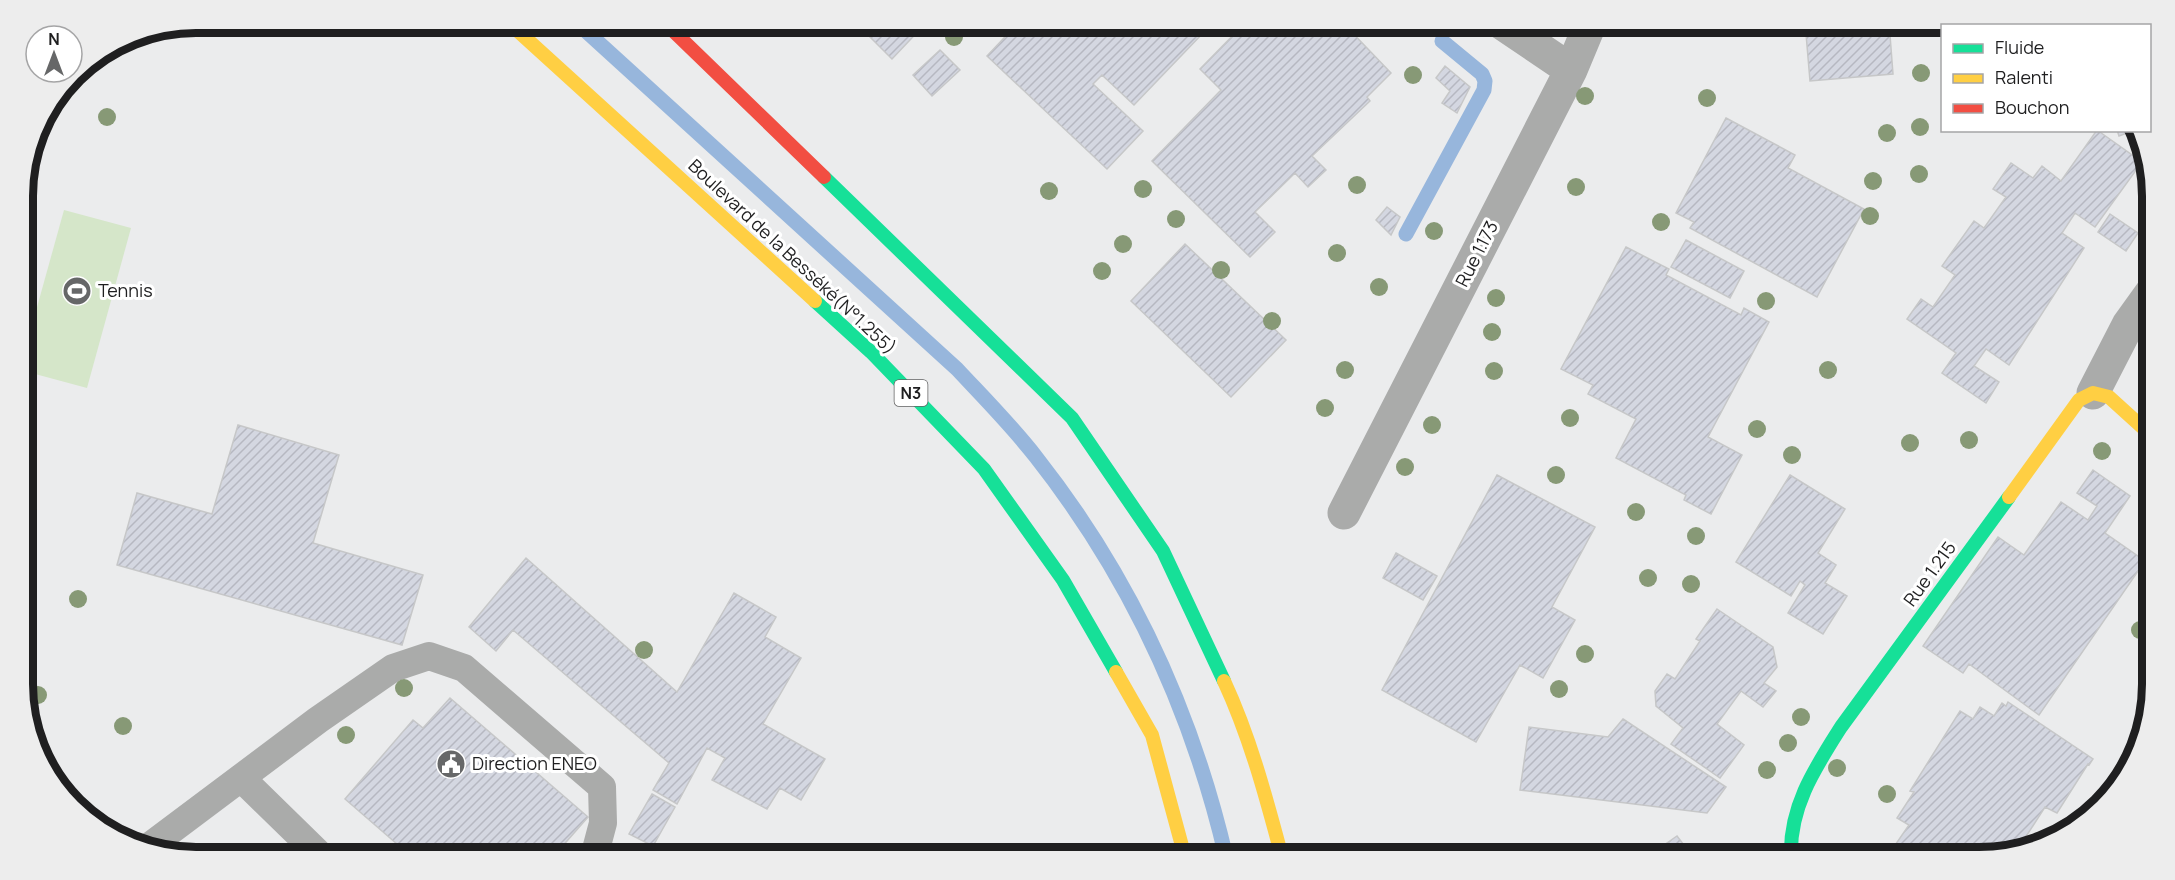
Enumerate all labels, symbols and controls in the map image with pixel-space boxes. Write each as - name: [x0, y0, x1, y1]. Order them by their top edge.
- north arrow: [24, 24, 84, 84]
- legend: [1941, 24, 2151, 132]
- text: N: [48, 28, 60, 50]
- text: Fluide: [1995, 35, 2044, 59]
- text: Ralenti: [1995, 65, 2053, 89]
- text: Bouchon: [1995, 95, 2069, 119]
- street label: Boulevard de la Besséké(N°1.255): [684, 153, 902, 359]
- street label: Rue 1.173: [1449, 217, 1503, 291]
- sports icon: Tennis: [61, 275, 93, 307]
- place label: Tennis: [98, 278, 153, 302]
- road number: N3: [894, 380, 928, 406]
- street label: Rue 1.215: [1898, 536, 1961, 611]
- public building icon: Direction ENEO: [435, 748, 467, 780]
- place label: Direction ENEO: [472, 751, 597, 775]

